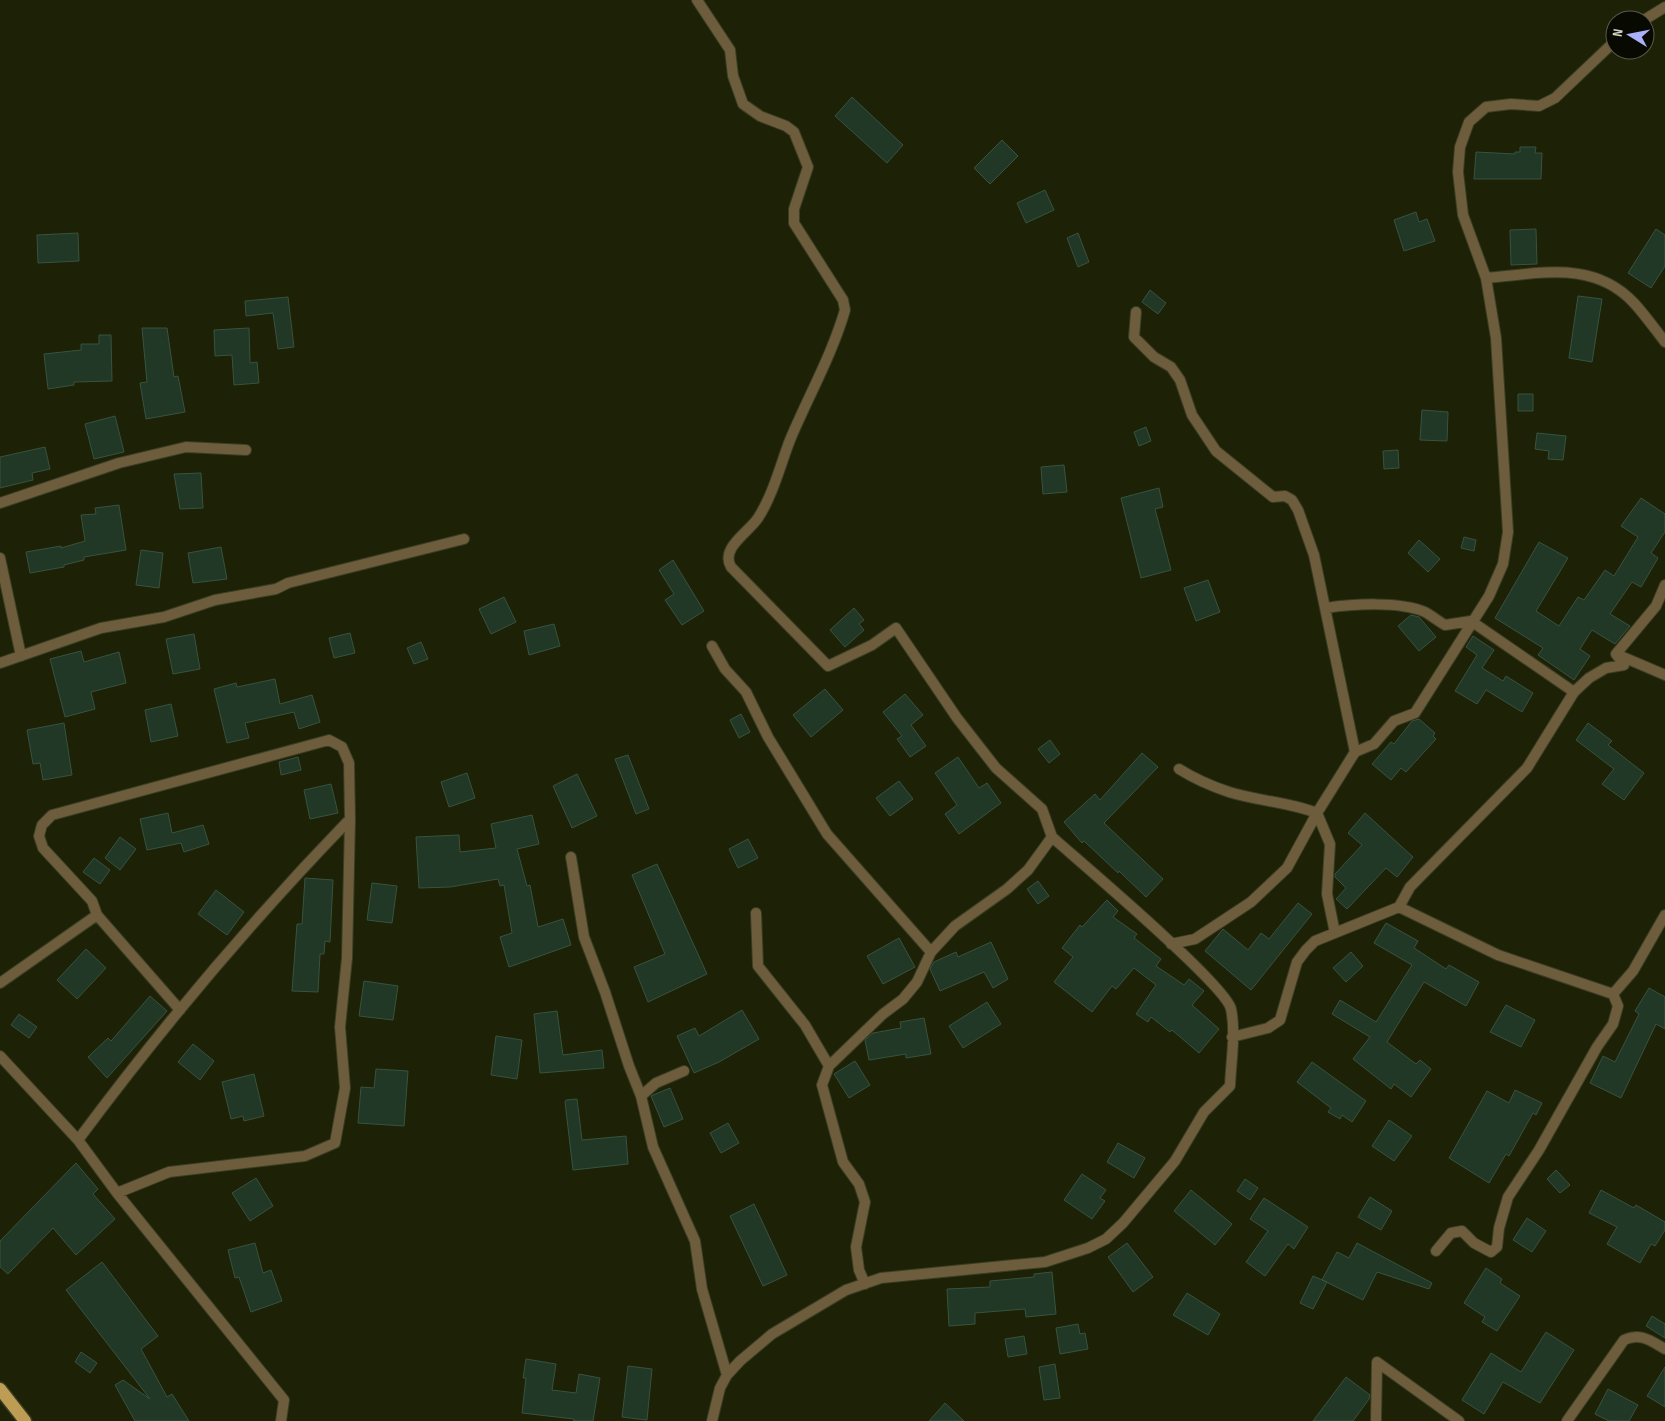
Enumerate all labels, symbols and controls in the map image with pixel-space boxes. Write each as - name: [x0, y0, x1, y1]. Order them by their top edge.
- north arrow: [1605, 10, 1655, 60]
- text: N: [1609, 28, 1627, 38]

